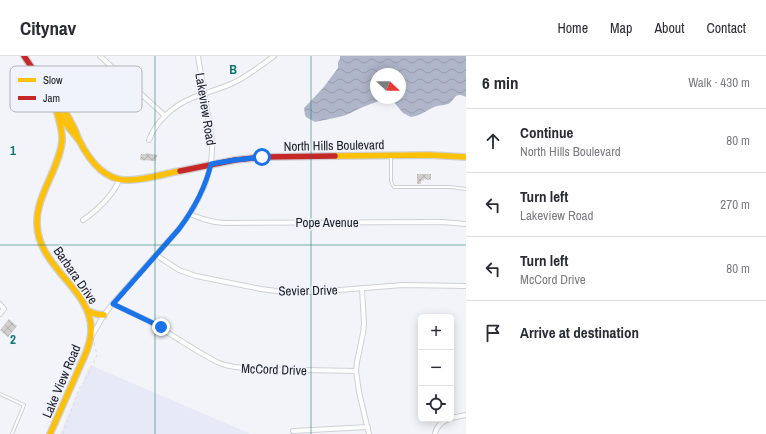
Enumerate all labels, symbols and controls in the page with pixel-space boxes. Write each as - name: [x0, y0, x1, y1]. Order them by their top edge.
- text: Citynav: [20, 15, 76, 41]
- text: Home: [557, 19, 588, 37]
- text: Map: [610, 19, 632, 37]
- text: About: [654, 19, 684, 37]
- text: Contact: [706, 19, 746, 37]
- text: B: [229, 61, 237, 78]
- legend: [10, 66, 142, 112]
- north arrow: [370, 68, 406, 104]
- street label: Lakeview Road: [191, 71, 220, 147]
- text: 6 min: [482, 71, 518, 94]
- text: Slow: [43, 73, 63, 87]
- text: Walk · 430 m: [688, 74, 750, 91]
- text: Jam: [43, 91, 60, 105]
- text: Continue: [520, 122, 573, 143]
- icon: ahead: [482, 130, 504, 152]
- text: 80 m: [726, 132, 750, 149]
- street label: North Hills Boulevard: [284, 136, 385, 155]
- text: 1: [10, 142, 16, 159]
- text: North Hills Boulevard: [520, 143, 621, 160]
- route start: [253, 148, 271, 166]
- text: Turn left: [520, 186, 568, 207]
- icon: left: [482, 194, 504, 216]
- text: 270 m: [720, 196, 750, 213]
- text: Lakeview Road: [520, 207, 593, 224]
- street label: Pope Avenue: [295, 214, 359, 231]
- street label: Barbara Drive: [50, 243, 102, 307]
- text: Turn left: [520, 250, 568, 271]
- icon: left: [482, 258, 504, 280]
- text: 80 m: [726, 260, 750, 277]
- text: McCord Drive: [520, 271, 586, 288]
- street label: Sevier Drive: [278, 281, 338, 300]
- map controls: [418, 314, 454, 422]
- button: +: [418, 314, 454, 350]
- route end: [152, 318, 170, 336]
- icon: arrive: [482, 322, 504, 344]
- text: Arrive at destination: [520, 322, 639, 343]
- text: 2: [10, 331, 16, 348]
- street label: Lake View Road: [38, 342, 85, 420]
- button: −: [418, 350, 454, 386]
- street label: McCord Drive: [241, 360, 307, 379]
- button: locate: [418, 386, 454, 422]

